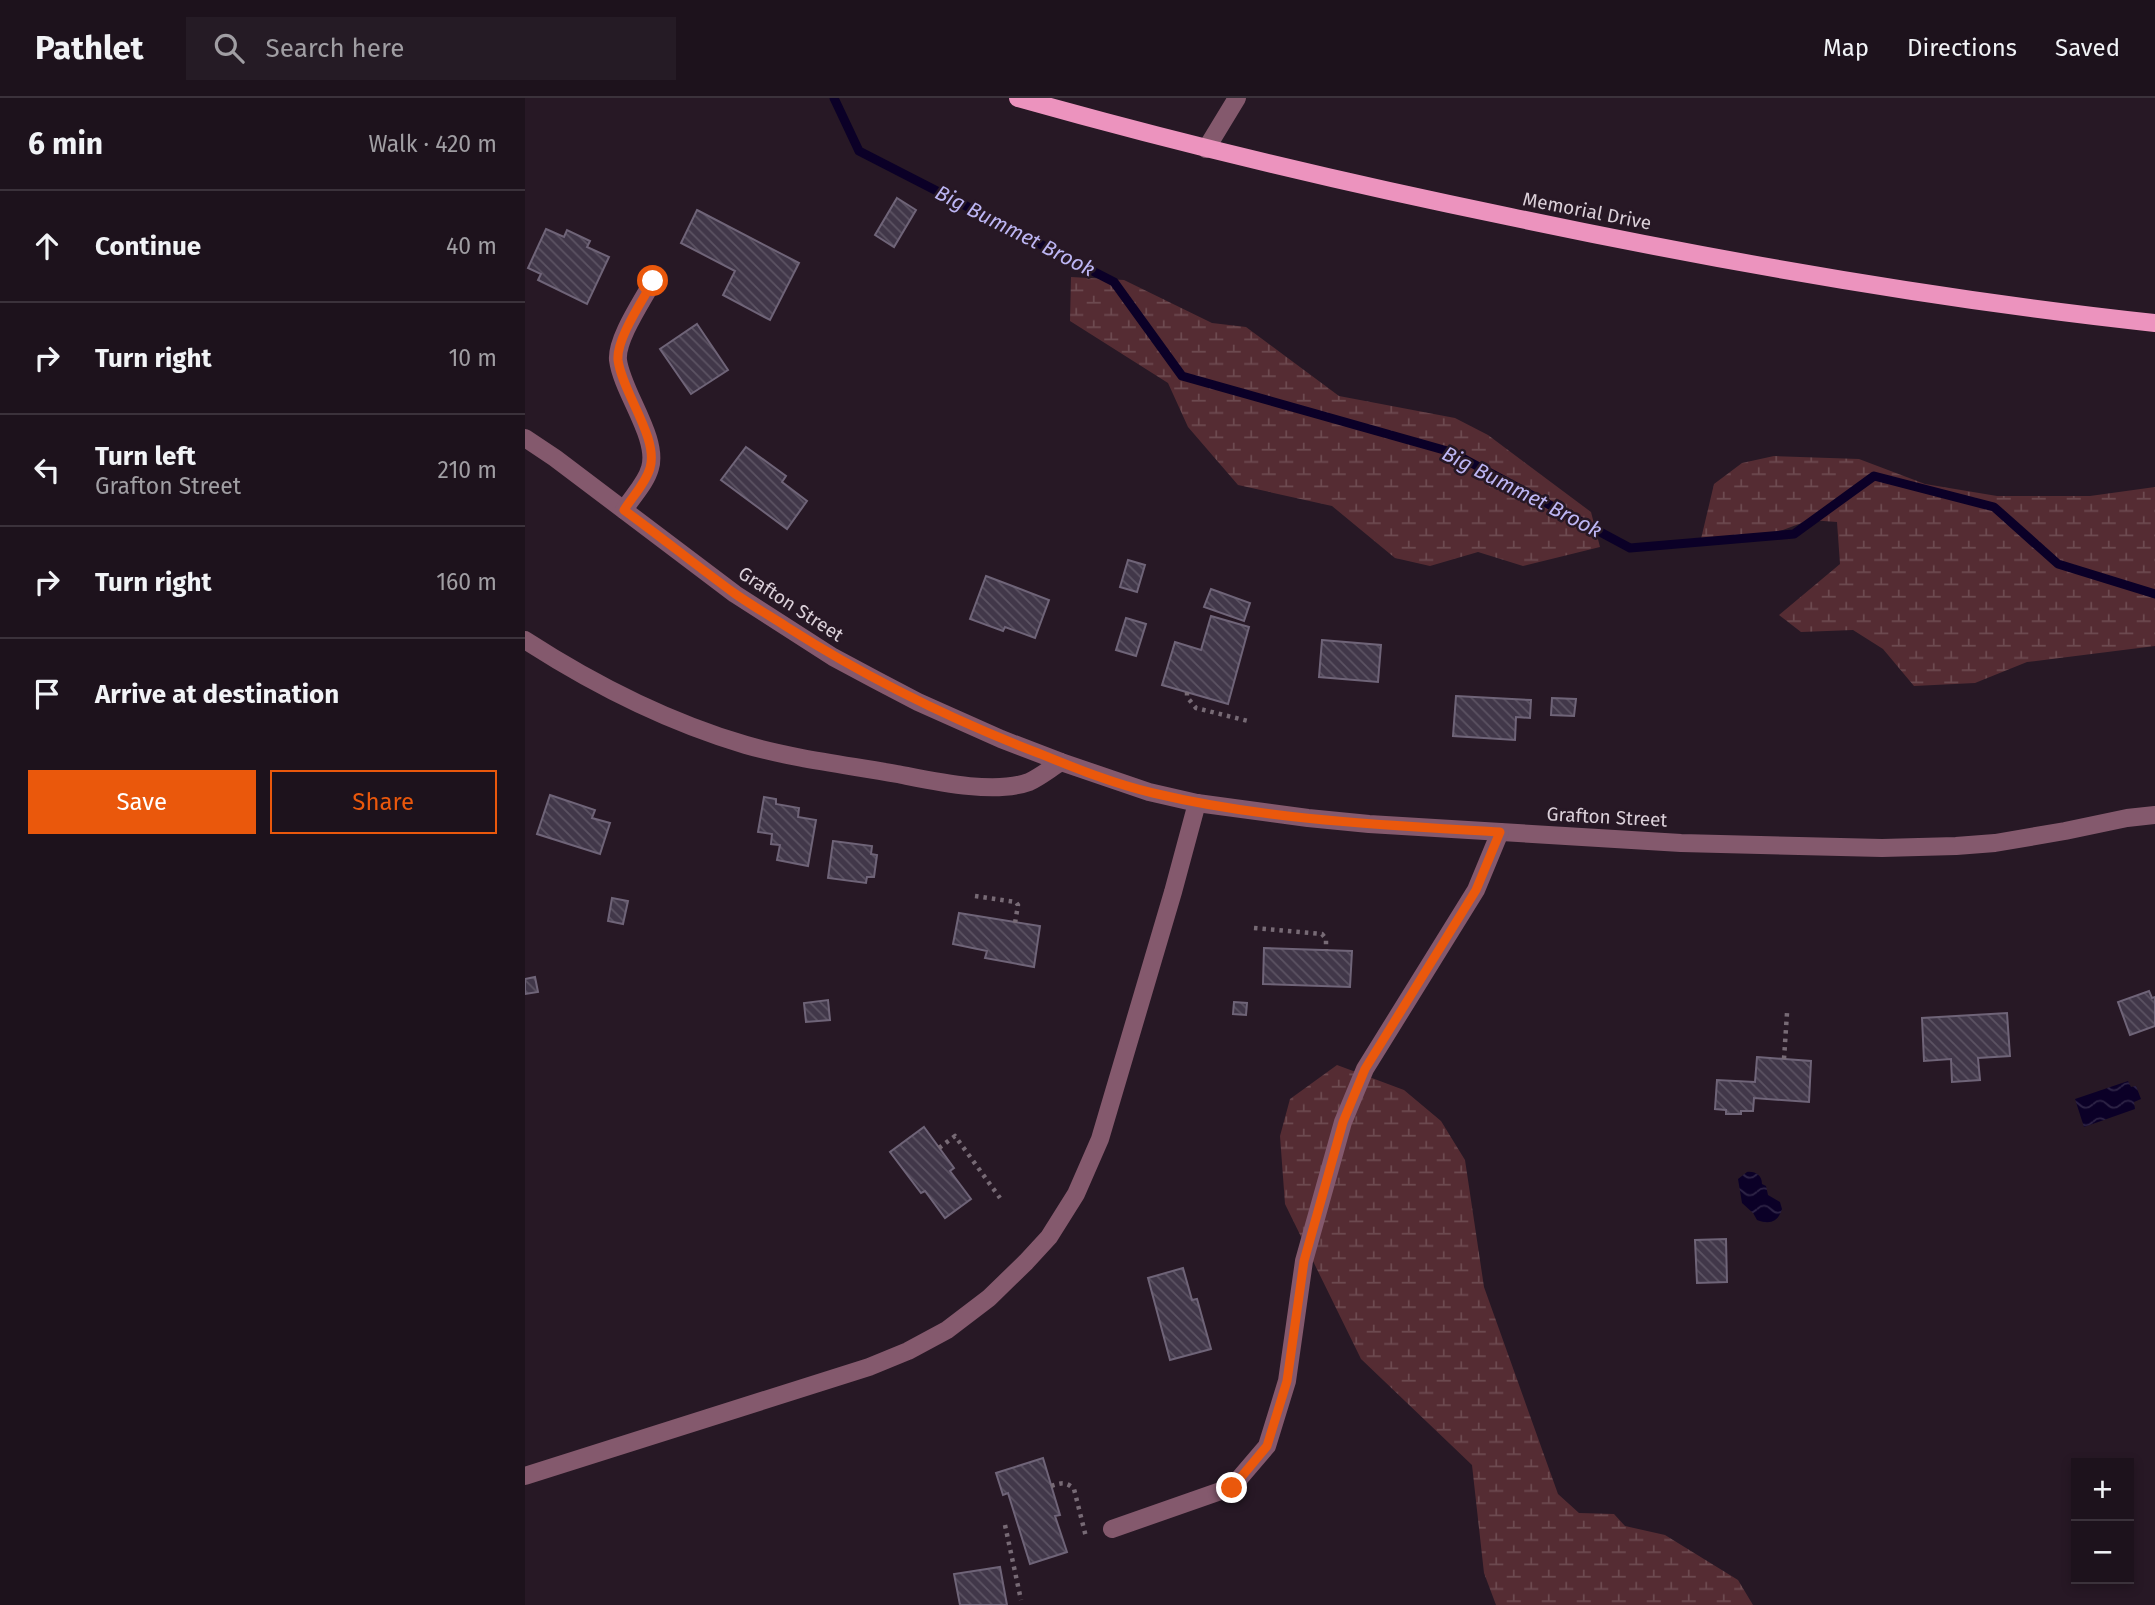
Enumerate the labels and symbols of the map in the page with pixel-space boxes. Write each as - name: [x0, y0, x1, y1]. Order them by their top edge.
- water label: Big Bummet Brook: [931, 179, 1099, 283]
- street label: Memorial Drive: [1521, 187, 1653, 235]
- route start: [637, 265, 668, 296]
- water label: Big Bummet Brook: [1438, 440, 1606, 544]
- street label: Grafton Street: [734, 561, 848, 647]
- street label: Grafton Street: [1546, 802, 1668, 832]
- route end: [1216, 1472, 1247, 1503]

